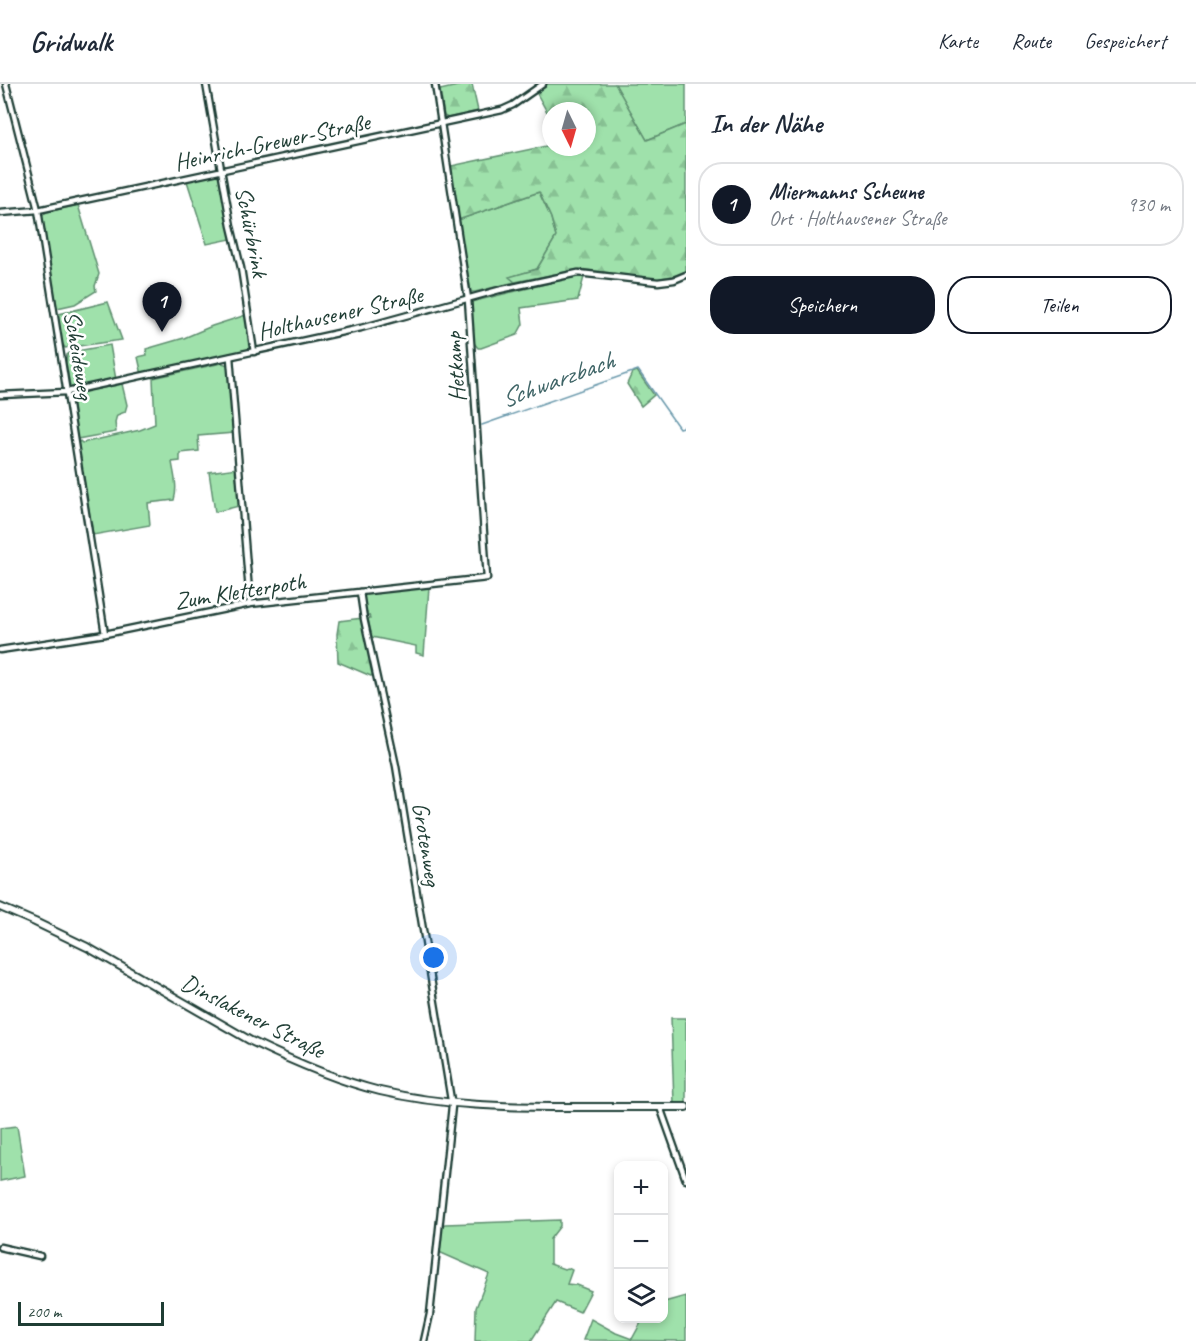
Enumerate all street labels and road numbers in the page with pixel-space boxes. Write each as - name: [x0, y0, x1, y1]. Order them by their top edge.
- street label: Heinrich-Grewer-Straße: [172, 106, 375, 177]
- street label: Schürbrink: [229, 184, 276, 282]
- street label: Holthausener Straße: [255, 279, 428, 347]
- street label: Scheideweg: [57, 309, 101, 404]
- street label: Hetkamp: [438, 330, 472, 403]
- street label: Zum Kletterpoth: [172, 566, 309, 616]
- street label: Grotenweg: [406, 800, 449, 890]
- street label: Dinslakener Straße: [176, 967, 332, 1066]

